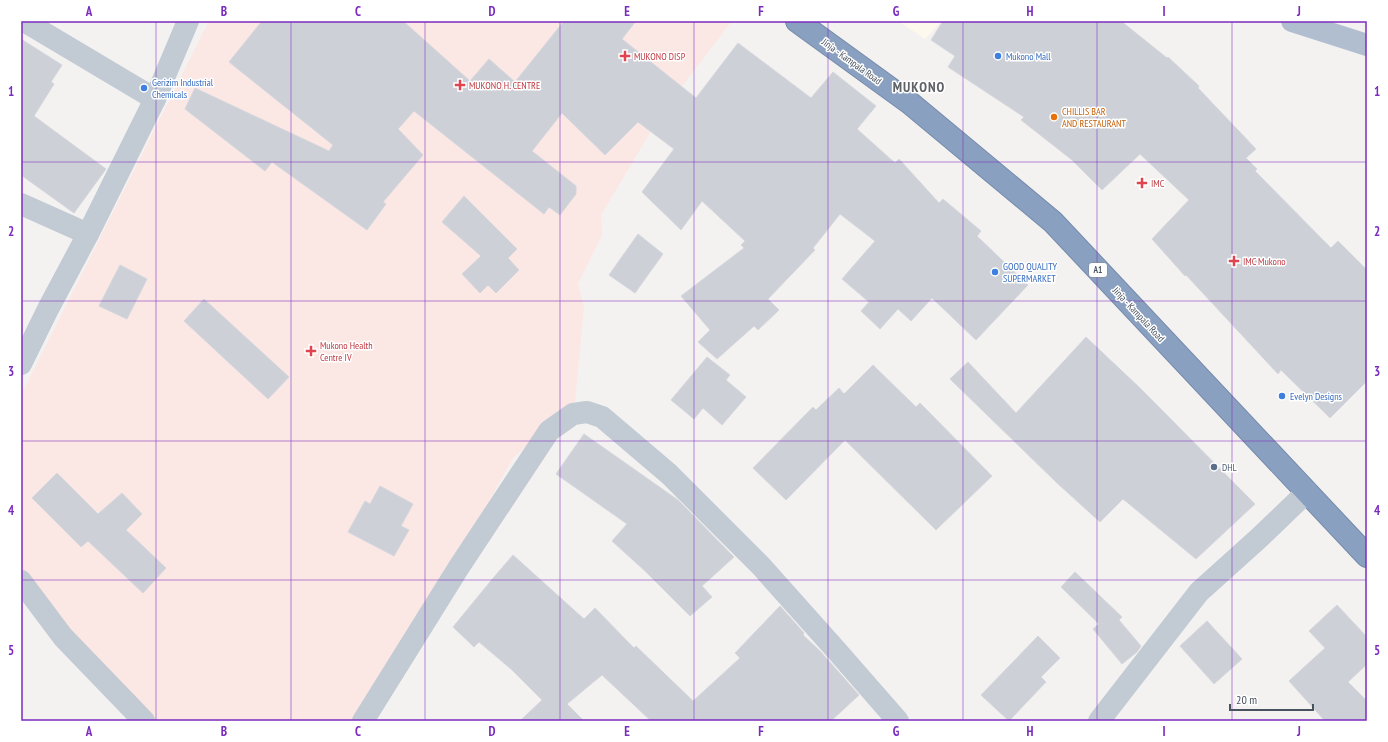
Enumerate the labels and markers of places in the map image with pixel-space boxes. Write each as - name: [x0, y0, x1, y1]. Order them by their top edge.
- marker: MUKONO DISP: [619, 50, 631, 62]
- place label: MUKONO DISP: [634, 50, 686, 63]
- place label: Mukono Mall: [1006, 50, 1051, 63]
- marker: Mukono Mall: [993, 51, 1003, 61]
- place label: Gerizim Industrial Chemicals: [152, 76, 214, 101]
- marker: MUKONO H. CENTRE: [454, 79, 466, 91]
- place label: MUKONO H. CENTRE: [469, 79, 540, 92]
- marker: Gerizim Industrial Chemicals: [139, 83, 149, 93]
- place label: CHILLIS BAR AND RESTAURANT: [1062, 105, 1126, 130]
- marker: CHILLIS BAR AND RESTAURANT: [1049, 112, 1059, 122]
- marker: IMC: [1136, 177, 1148, 189]
- place label: IMC: [1151, 177, 1165, 190]
- marker: IMC Mukono: [1228, 255, 1240, 267]
- place label: IMC Mukono: [1243, 255, 1286, 268]
- place label: GOOD QUALITY SUPERMARKET: [1003, 260, 1057, 285]
- marker: GOOD QUALITY SUPERMARKET: [990, 267, 1000, 277]
- place label: Mukono Health Centre IV: [320, 339, 373, 364]
- marker: Mukono Health Centre IV: [305, 345, 317, 357]
- place label: Evelyn Designs: [1290, 390, 1343, 403]
- marker: Evelyn Designs: [1277, 391, 1287, 401]
- place label: DHL: [1222, 461, 1238, 474]
- marker: DHL: [1209, 462, 1219, 472]

